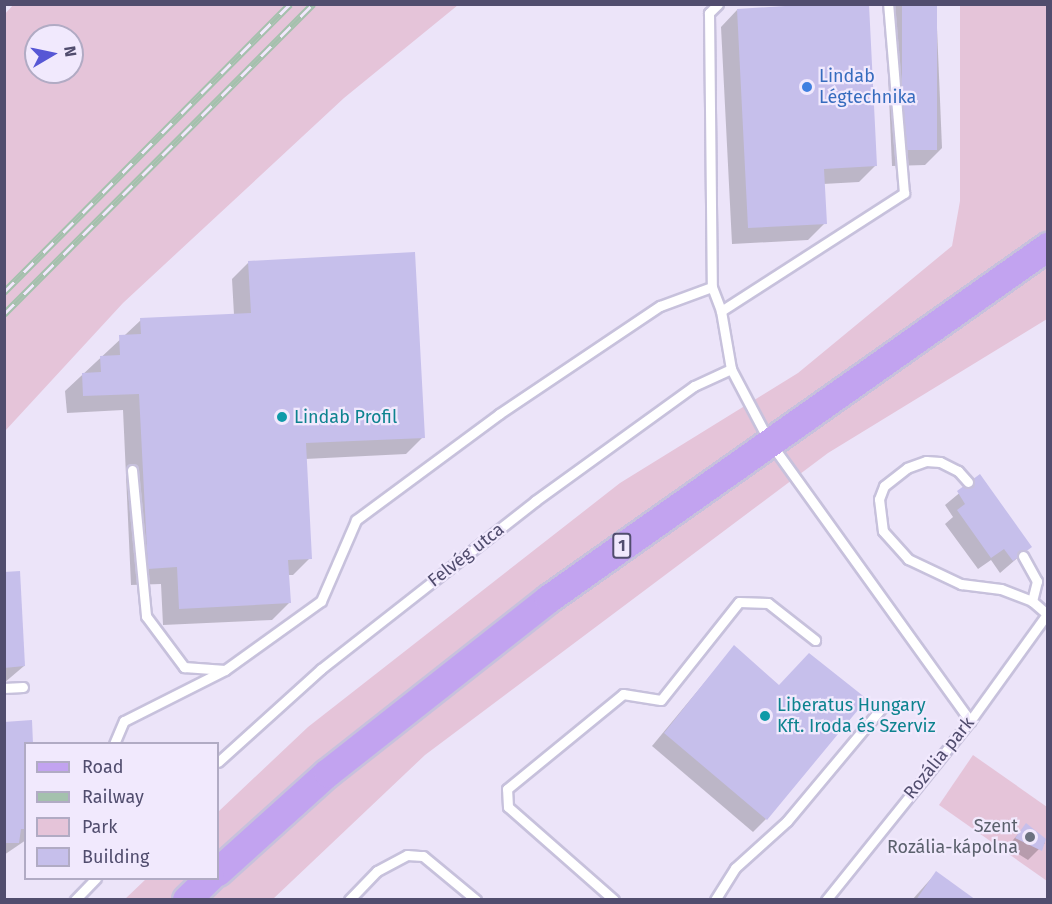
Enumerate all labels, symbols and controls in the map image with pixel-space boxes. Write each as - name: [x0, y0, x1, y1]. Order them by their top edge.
- north arrow: [24, 24, 84, 84]
- text: N: [60, 45, 81, 58]
- place label: Lindab Légtechnika: [819, 66, 916, 109]
- marker: Lindab Légtechnika: [800, 80, 814, 94]
- place label: Lindab Profil: [294, 406, 397, 428]
- marker: Lindab Profil: [275, 410, 289, 424]
- street label: Felvég utca: [424, 519, 508, 591]
- road number: 1: [612, 533, 632, 559]
- place label: Liberatus Hungary Kft. Iroda és Szerviz: [777, 695, 936, 738]
- marker: Liberatus Hungary Kft. Iroda és Szerviz: [758, 709, 772, 723]
- street label: Rozália park: [899, 713, 979, 803]
- legend: [24, 742, 219, 880]
- text: Road: [82, 756, 124, 778]
- text: Railway: [82, 786, 144, 808]
- text: Park: [82, 816, 117, 838]
- place label: Szent Rozália-kápolna: [887, 816, 1018, 858]
- marker: Szent Rozália-kápolna: [1023, 830, 1037, 844]
- text: Building: [82, 846, 149, 868]

